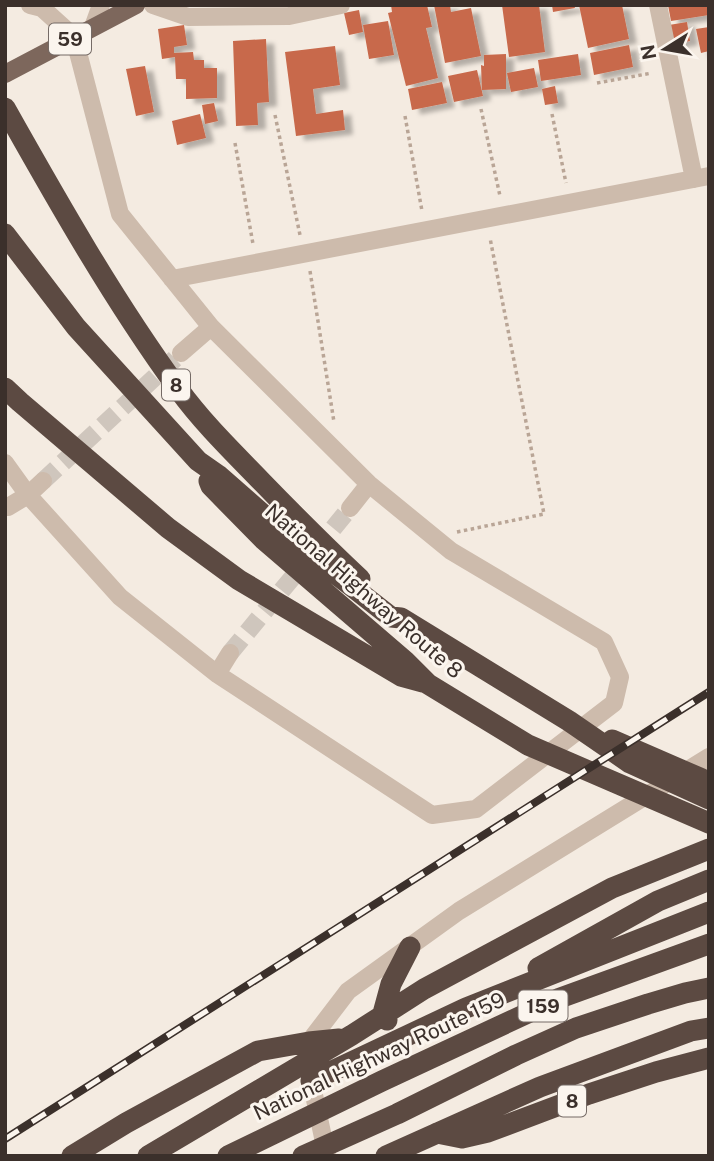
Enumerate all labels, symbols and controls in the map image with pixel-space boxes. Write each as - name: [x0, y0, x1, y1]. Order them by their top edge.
- north arrow: [630, 14, 700, 84]
- road number: 59: [49, 23, 91, 54]
- text: N: [636, 43, 661, 62]
- road number: 8: [162, 370, 190, 400]
- street label: National Highway Route 8: [260, 498, 468, 684]
- street label: National Highway Route 159: [249, 987, 509, 1125]
- road number: 159: [518, 990, 568, 1022]
- road number: 8: [558, 1086, 586, 1116]

